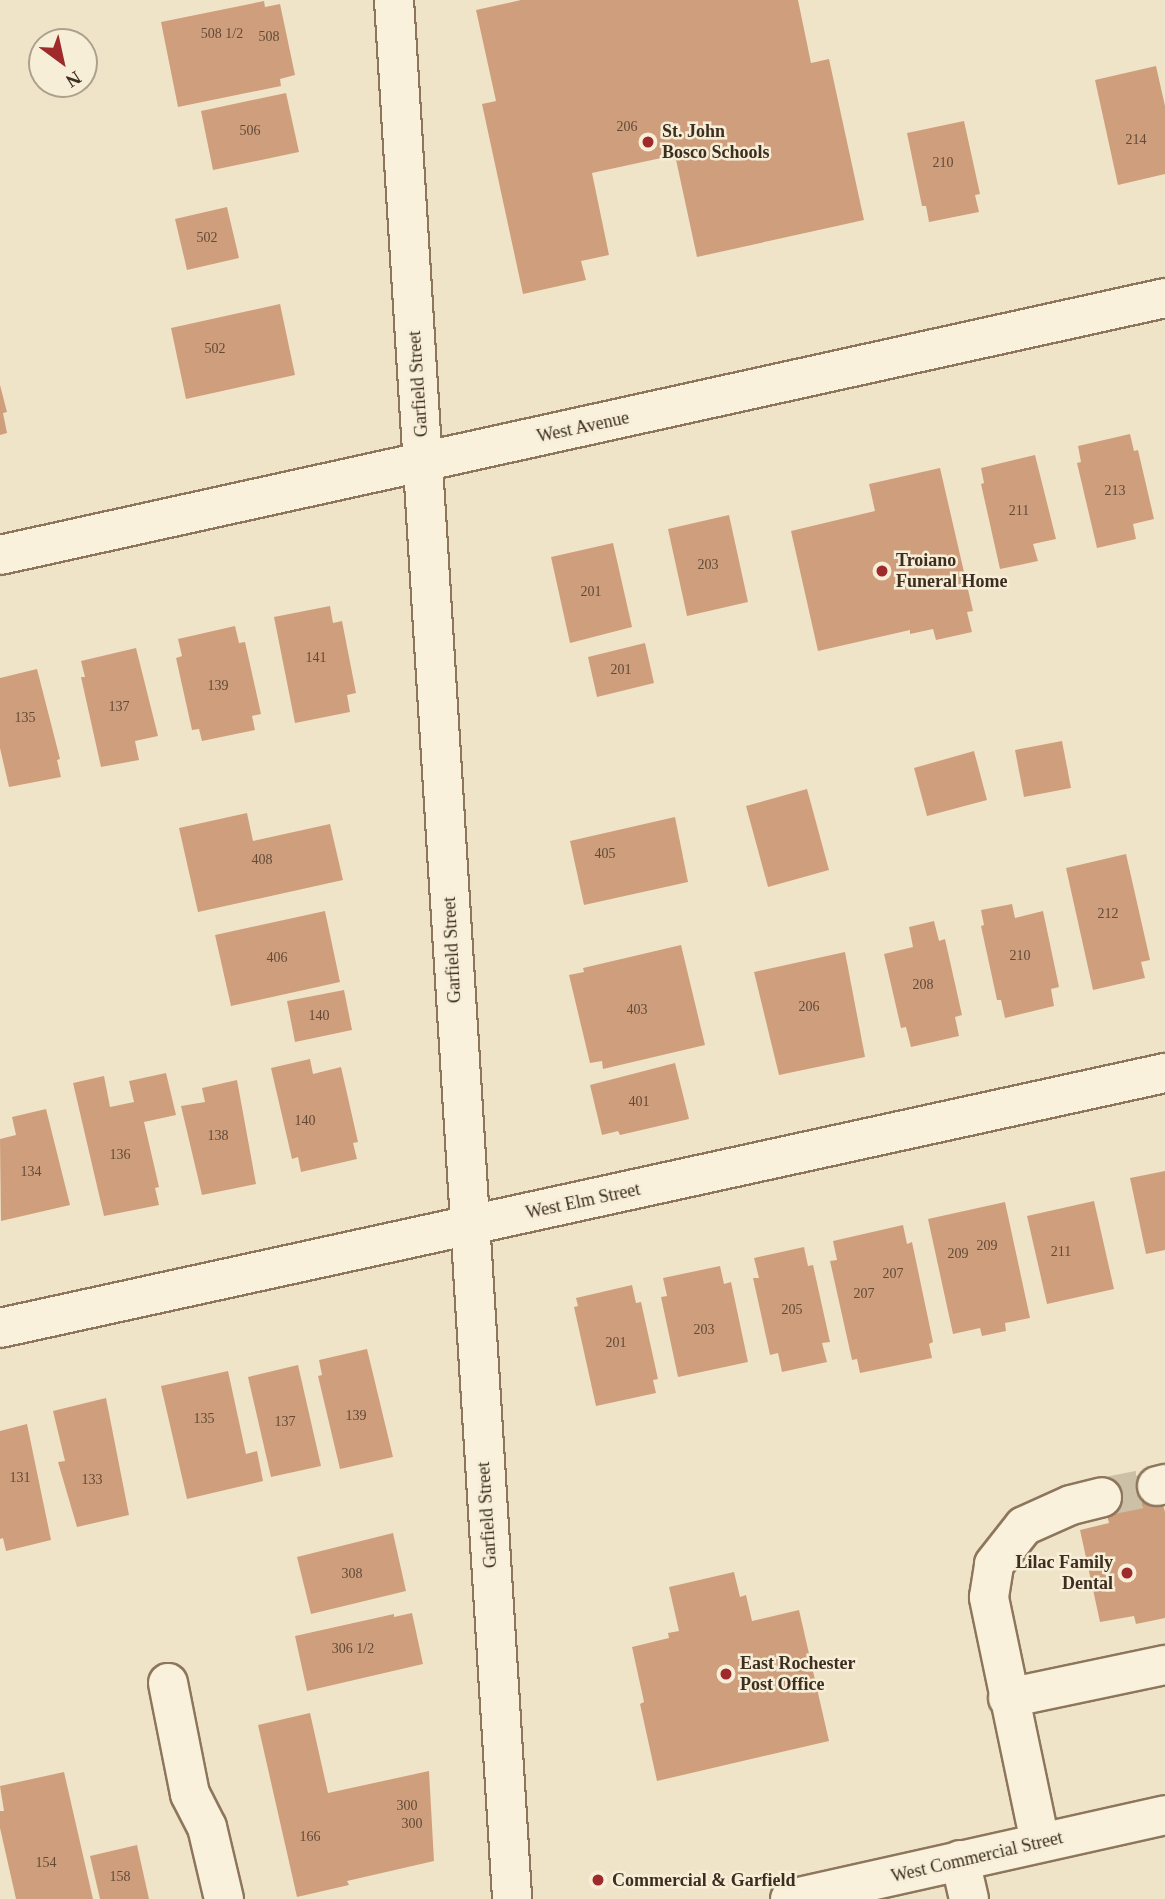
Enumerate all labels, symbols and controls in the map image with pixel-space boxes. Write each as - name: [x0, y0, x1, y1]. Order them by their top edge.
- house number: 508 1/2: [201, 26, 243, 42]
- north arrow: [28, 28, 98, 98]
- house number: 508: [258, 29, 280, 45]
- text: N: [62, 67, 85, 92]
- house number: 206: [616, 119, 638, 135]
- place label: St. John Bosco Schools: [662, 121, 770, 164]
- house number: 506: [240, 123, 260, 139]
- house number: 214: [1126, 132, 1146, 148]
- marker: St. John Bosco Schools: [640, 134, 656, 150]
- house number: 210: [932, 155, 954, 171]
- house number: 502: [196, 230, 218, 246]
- street label: Garfield Street: [404, 330, 432, 438]
- house number: 502: [204, 341, 226, 357]
- street label: West Avenue: [534, 407, 632, 447]
- house number: 213: [1104, 483, 1126, 499]
- house number: 211: [1009, 503, 1029, 519]
- place label: Troiano Funeral Home: [896, 550, 1007, 592]
- house number: 203: [698, 557, 718, 573]
- marker: Troiano Funeral Home: [874, 563, 890, 579]
- house number: 201: [580, 584, 602, 600]
- house number: 141: [306, 650, 326, 666]
- house number: 201: [610, 662, 632, 678]
- house number: 139: [208, 678, 228, 694]
- house number: 137: [108, 699, 130, 715]
- house number: 135: [15, 710, 36, 726]
- house number: 405: [594, 846, 616, 862]
- house number: 408: [252, 852, 272, 868]
- street label: Garfield Street: [438, 896, 466, 1004]
- house number: 212: [1098, 906, 1118, 922]
- house number: 210: [1010, 948, 1030, 964]
- house number: 406: [266, 950, 288, 966]
- house number: 208: [912, 977, 934, 993]
- house number: 206: [798, 999, 820, 1015]
- house number: 403: [626, 1002, 648, 1018]
- house number: 140: [308, 1008, 330, 1024]
- house number: 401: [628, 1094, 650, 1110]
- house number: 140: [294, 1113, 316, 1129]
- house number: 138: [208, 1128, 228, 1144]
- house number: 136: [110, 1147, 130, 1163]
- house number: 134: [20, 1164, 42, 1180]
- street label: West Elm Street: [524, 1178, 642, 1224]
- house number: 209: [976, 1238, 998, 1254]
- house number: 211: [1051, 1244, 1071, 1260]
- house number: 209: [948, 1246, 968, 1262]
- house number: 207: [882, 1266, 903, 1282]
- house number: 207: [854, 1286, 874, 1302]
- house number: 205: [782, 1302, 802, 1318]
- house number: 203: [694, 1322, 714, 1338]
- house number: 201: [606, 1335, 626, 1351]
- house number: 139: [346, 1408, 366, 1424]
- house number: 135: [194, 1411, 214, 1427]
- house number: 137: [274, 1414, 296, 1430]
- street label: Garfield Street: [473, 1461, 501, 1569]
- house number: 131: [10, 1470, 31, 1486]
- house number: 133: [82, 1472, 102, 1488]
- place label: Lilac Family Dental: [1016, 1552, 1113, 1594]
- marker: Lilac Family Dental: [1119, 1565, 1135, 1581]
- house number: 308: [342, 1566, 362, 1582]
- house number: 306 1/2: [332, 1641, 374, 1657]
- place label: East Rochester Post Office: [740, 1653, 855, 1696]
- marker: East Rochester Post Office: [718, 1666, 734, 1682]
- house number: 300: [396, 1798, 418, 1814]
- house number: 300: [402, 1816, 422, 1832]
- street label: West Commercial Street: [889, 1827, 1065, 1887]
- house number: 166: [300, 1829, 320, 1845]
- house number: 154: [36, 1855, 56, 1871]
- house number: 158: [110, 1869, 130, 1885]
- place label: Commercial & Garfield: [612, 1869, 796, 1891]
- marker: Commercial & Garfield: [590, 1872, 606, 1888]

